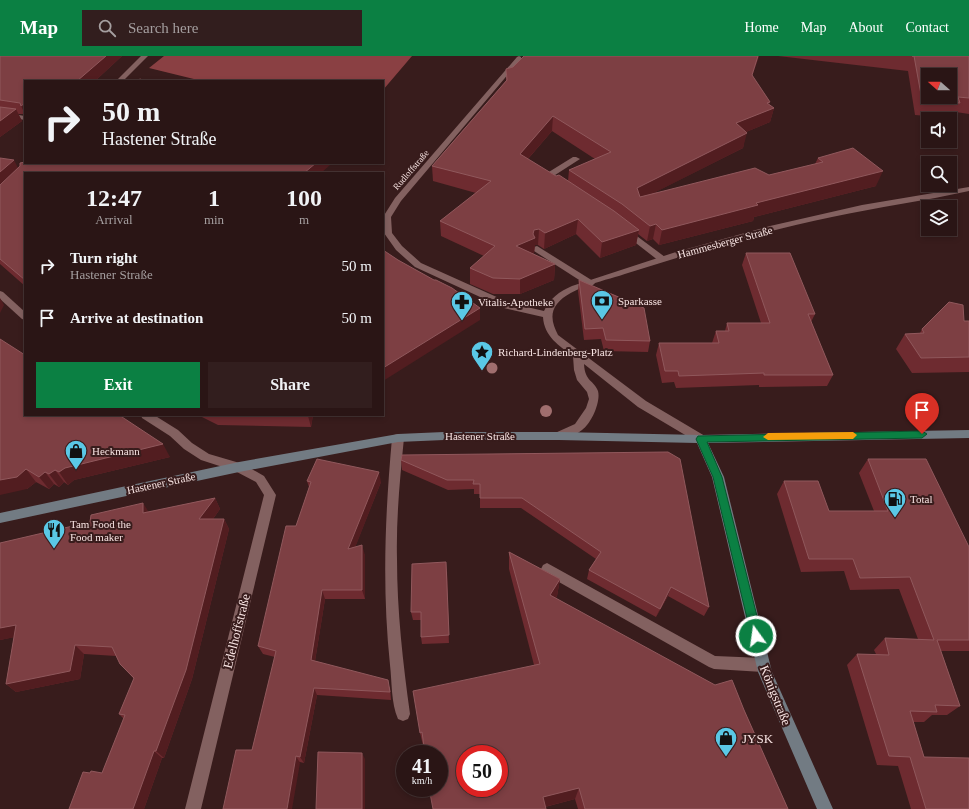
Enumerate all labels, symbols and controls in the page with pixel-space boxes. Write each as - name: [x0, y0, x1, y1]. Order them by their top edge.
- search box: [82, 10, 362, 46]
- text: Map: [20, 17, 58, 38]
- icon: search: [96, 17, 118, 39]
- text: Search here: [128, 20, 198, 36]
- text: Home: [745, 20, 779, 35]
- text: Map: [801, 20, 826, 35]
- text: About: [848, 20, 883, 35]
- text: Contact: [905, 20, 949, 35]
- north arrow: [921, 68, 957, 104]
- map controls: [921, 68, 957, 236]
- icon: right: [36, 96, 88, 148]
- text: 50 m: [102, 96, 160, 127]
- button: sound: [921, 112, 957, 148]
- text: Hastener Straße: [102, 129, 216, 149]
- street label: Rudloffstraße: [391, 148, 431, 192]
- button: search: [921, 156, 957, 192]
- text: 12:47: [86, 185, 142, 211]
- text: 1: [208, 185, 220, 211]
- text: 100: [286, 185, 322, 211]
- button: layers: [921, 200, 957, 236]
- text: Arrival: [95, 212, 133, 227]
- text: min: [204, 212, 224, 227]
- text: m: [299, 212, 309, 227]
- street label: Hammesberger Straße: [676, 224, 774, 260]
- text: Turn right: [70, 250, 137, 266]
- icon: right: [36, 255, 58, 277]
- text: 50 m: [342, 258, 372, 274]
- text: Hastener Straße: [70, 267, 153, 282]
- bank icon: Sparkasse: [589, 288, 615, 321]
- pharmacy icon: Vitalis-Apotheke: [449, 289, 475, 322]
- place label: Sparkasse: [618, 295, 662, 307]
- place label: Vitalis-Apotheke: [478, 296, 553, 308]
- icon: arrive: [36, 307, 58, 329]
- text: Arrive at destination: [70, 310, 203, 326]
- text: 50 m: [342, 310, 372, 326]
- place icon: Richard-Lindenberg-Platz: [469, 339, 495, 372]
- place label: Richard-Lindenberg-Platz: [498, 346, 613, 358]
- button: Exit: [36, 362, 200, 408]
- button: Share: [208, 362, 372, 408]
- pin: [905, 393, 939, 434]
- icon: arrive: [911, 399, 933, 421]
- street label: Hastener Straße: [445, 430, 515, 442]
- shop icon: Heckmann: [63, 438, 89, 471]
- place label: Heckmann: [92, 445, 140, 457]
- street label: Hastener Straße: [126, 470, 197, 496]
- fuel station icon: Total: [882, 486, 908, 519]
- place label: Total: [910, 493, 932, 505]
- restaurant icon: Tam Food the Food maker: [41, 517, 67, 550]
- place label: Tam Food the Food maker: [70, 518, 131, 543]
- street label: Edelhoffstraße: [220, 592, 253, 670]
- position arrow: [735, 615, 777, 657]
- street label: Königstraße: [757, 663, 794, 728]
- shop icon: JYSK: [713, 725, 739, 758]
- place label: JYSK: [742, 731, 774, 746]
- speed limit sign: 50: [456, 745, 508, 797]
- text: 41: [412, 755, 432, 777]
- text: km/h: [412, 775, 432, 786]

